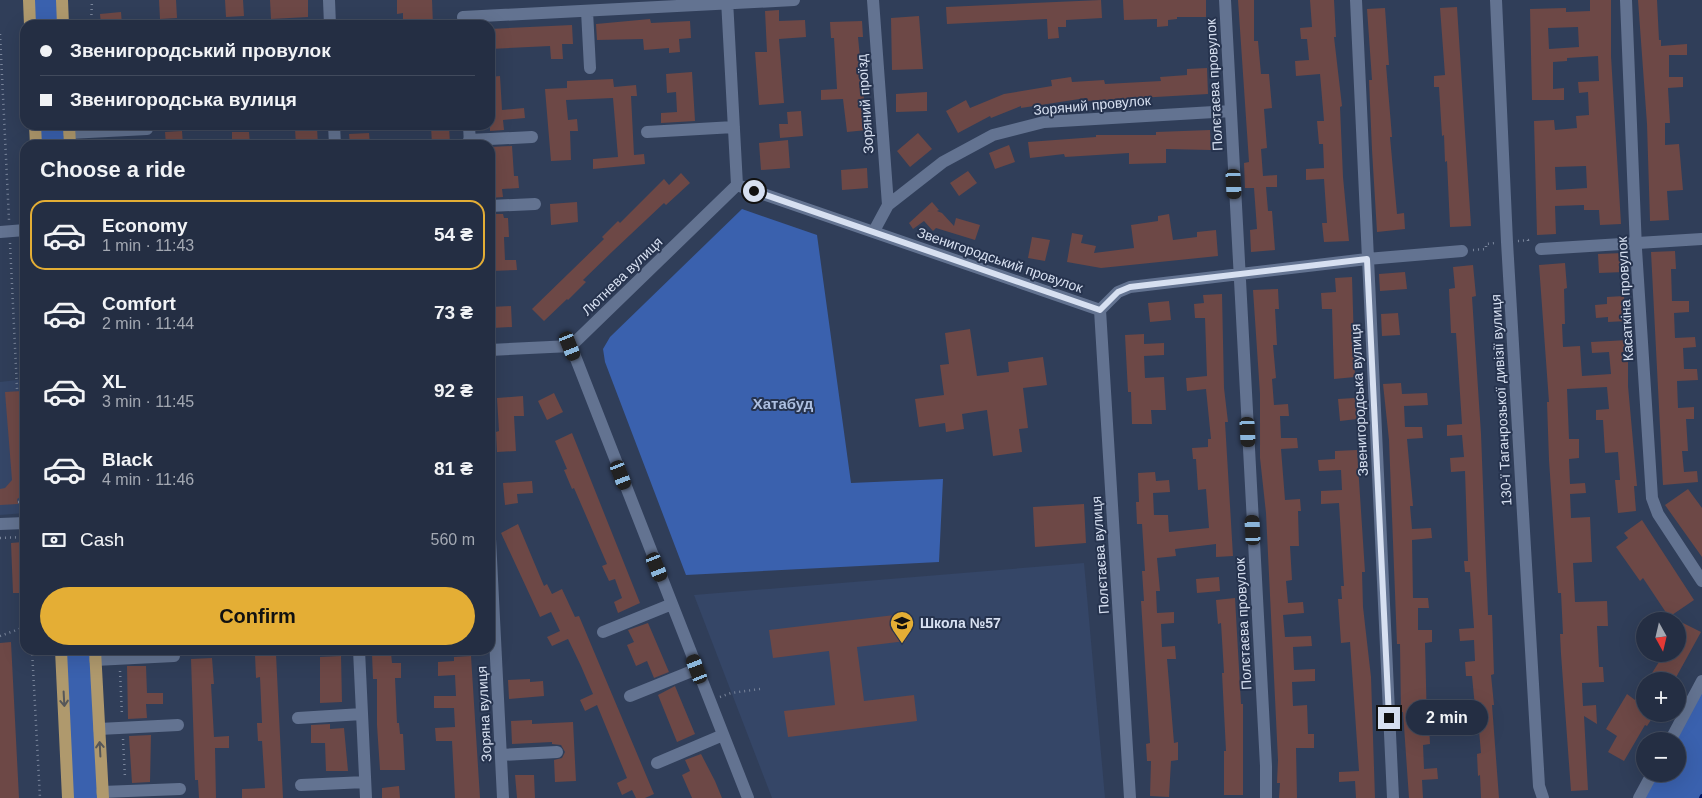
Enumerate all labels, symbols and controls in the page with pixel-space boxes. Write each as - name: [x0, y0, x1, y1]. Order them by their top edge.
- street label: Полєтаєва провулок: [1203, 18, 1225, 151]
- text: Звенигородський провулок: [70, 40, 331, 61]
- street label: Зоряний проїзд: [854, 54, 876, 154]
- text: Звенигородська вулиця: [70, 89, 297, 110]
- street label: Зоряний провулок: [1033, 92, 1152, 118]
- text: Choose a ride: [40, 157, 185, 182]
- car: [1225, 169, 1242, 199]
- route start: [743, 180, 765, 202]
- icon: car: [42, 213, 87, 258]
- text: Economy: [102, 215, 188, 236]
- text: 54 ₴: [434, 224, 473, 245]
- street label: Звенигородський провулок: [915, 224, 1086, 296]
- street label: Лютнева вулиця: [578, 234, 666, 318]
- street label: Касаткіна провулок: [1614, 235, 1636, 362]
- text: 1 min · 11:43: [102, 237, 194, 254]
- icon: car: [42, 291, 87, 336]
- text: Comfort: [102, 293, 176, 314]
- street label: 130-ї Таганрозької дивізії вулиця: [1487, 294, 1515, 506]
- text: 73 ₴: [434, 302, 473, 323]
- text: 2 min · 11:44: [102, 315, 194, 332]
- street label: Звенигородська вулиця: [1347, 323, 1371, 477]
- car: [557, 329, 582, 363]
- icon: car: [42, 369, 87, 414]
- text: XL: [102, 371, 126, 392]
- text: 92 ₴: [434, 380, 473, 401]
- text: 3 min · 11:45: [102, 393, 194, 410]
- district label: Хатабуд: [753, 395, 814, 412]
- car: [1239, 417, 1256, 447]
- icon: car: [42, 447, 87, 492]
- text: Black: [102, 449, 153, 470]
- text: 81 ₴: [434, 458, 473, 479]
- car: [608, 458, 633, 492]
- text: 4 min · 11:46: [102, 471, 194, 488]
- street label: Полєтаєва вулиця: [1088, 495, 1112, 615]
- car: [1244, 515, 1261, 545]
- icon: cash: [40, 526, 68, 554]
- text: Cash: [80, 529, 124, 550]
- text: 560 m: [431, 531, 475, 548]
- car: [644, 550, 669, 584]
- street label: Полєтаєва провулок: [1232, 557, 1254, 690]
- button: Confirm: [40, 587, 475, 645]
- school or university icon: Школа №57: [889, 610, 915, 644]
- north arrow: [1636, 612, 1686, 662]
- map controls: [1636, 612, 1686, 782]
- place label: Школа №57: [920, 615, 1001, 631]
- car: [684, 652, 709, 686]
- street label: Зоряна вулиця: [473, 666, 495, 762]
- button: +: [1636, 672, 1686, 722]
- one-way arrow: [59, 690, 68, 706]
- callout: 2 min: [1406, 700, 1489, 736]
- route end: [1378, 707, 1400, 729]
- text: 2 min: [1426, 709, 1468, 726]
- button: −: [1636, 732, 1686, 782]
- one-way arrow: [96, 742, 105, 758]

